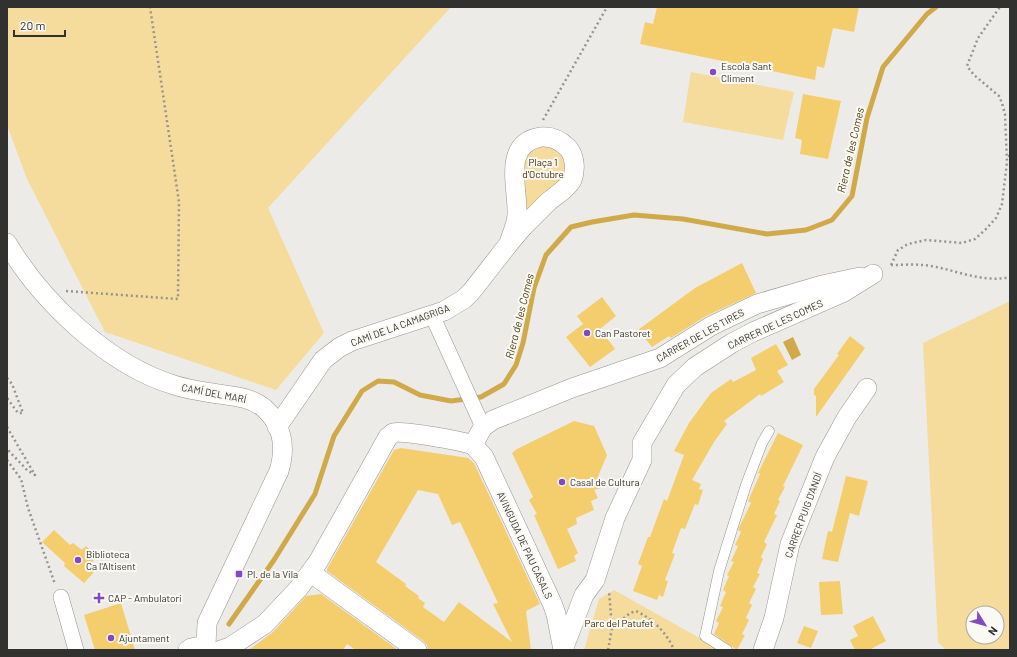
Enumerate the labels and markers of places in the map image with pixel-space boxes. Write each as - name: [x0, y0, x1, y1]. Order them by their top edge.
- place label: Escola Sant Climent: [721, 60, 772, 84]
- marker: Escola Sant Climent: [708, 67, 718, 77]
- place label: Can Pastoret: [595, 327, 651, 339]
- marker: Can Pastoret: [582, 328, 592, 338]
- place label: Casal de Cultura: [570, 476, 640, 488]
- marker: Casal de Cultura: [557, 477, 567, 487]
- place label: Biblioteca Ca l'Altisent: [86, 548, 136, 572]
- marker: Biblioteca Ca l'Altisent: [73, 555, 83, 565]
- place label: Pl. de la Vila: [247, 568, 298, 580]
- marker: Pl. de la Vila: [234, 569, 244, 579]
- marker: CAP - Ambulatori: [93, 592, 105, 604]
- place label: CAP - Ambulatori: [108, 592, 182, 604]
- place label: Ajuntament: [119, 632, 170, 644]
- marker: Ajuntament: [106, 633, 116, 643]

